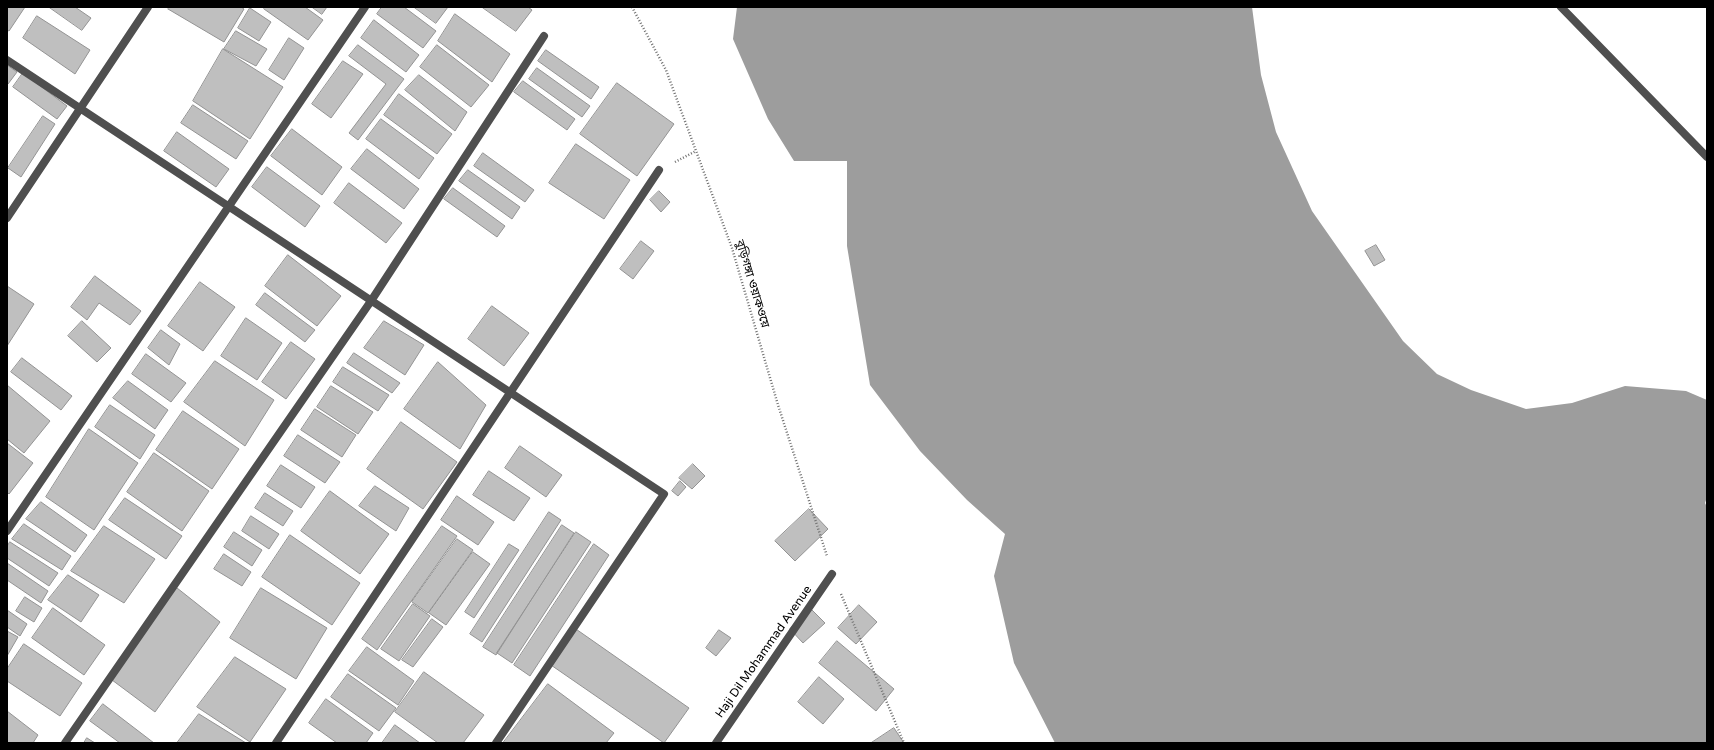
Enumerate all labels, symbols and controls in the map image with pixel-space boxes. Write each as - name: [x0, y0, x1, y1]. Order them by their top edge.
- street label: বুড়িগঙ্গা ওয়াকওয়ে: [732, 238, 772, 330]
- street label: Haji Dil Mohammad Avenue: [713, 583, 815, 721]

